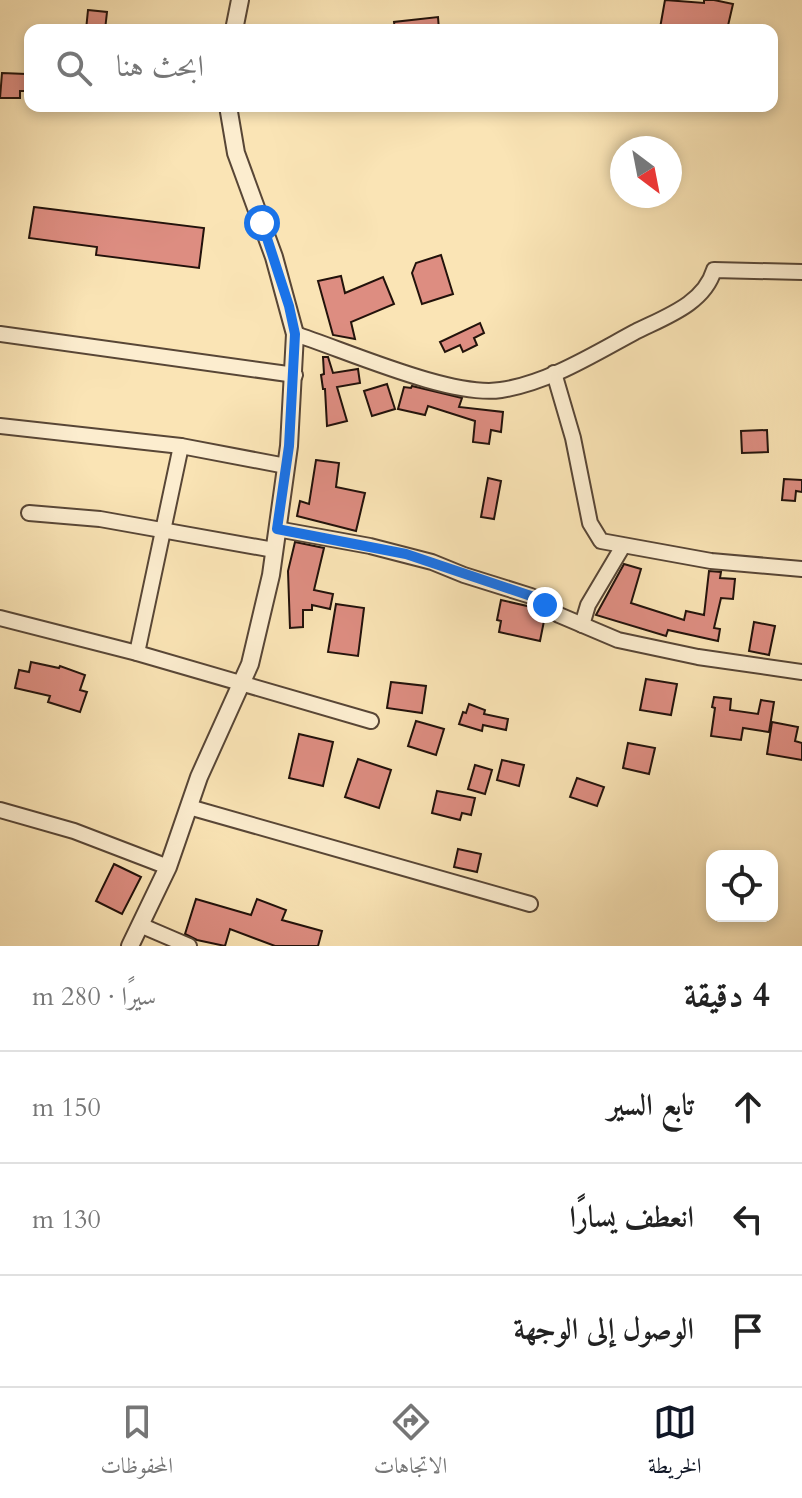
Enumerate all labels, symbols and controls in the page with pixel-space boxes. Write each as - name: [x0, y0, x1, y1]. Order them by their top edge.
- search box: [24, 24, 778, 112]
- icon: search: [52, 46, 96, 90]
- text: ابحث هنا: [116, 46, 204, 87]
- north arrow: [610, 136, 682, 208]
- route start: [244, 205, 280, 241]
- route end: [527, 587, 563, 623]
- map controls: [706, 850, 778, 922]
- button: locate: [706, 850, 778, 922]
- text: 4 دقيقة: [684, 972, 770, 1018]
- text: سيرًا · 280 m: [32, 979, 156, 1014]
- text: تابع السير: [608, 1085, 694, 1126]
- icon: ahead: [726, 1085, 770, 1129]
- text: 150 m: [32, 1090, 101, 1125]
- text: انعطف يسارًا: [569, 1197, 694, 1238]
- icon: left: [726, 1197, 770, 1241]
- text: 130 m: [32, 1202, 101, 1237]
- text: الوصول إلى الوجهة: [514, 1309, 694, 1350]
- icon: arrive: [726, 1309, 770, 1353]
- tab: المحفوظات: [100, 1400, 173, 1487]
- tab: الاتجاهات: [374, 1400, 447, 1487]
- tab: الخريطة: [648, 1400, 702, 1487]

